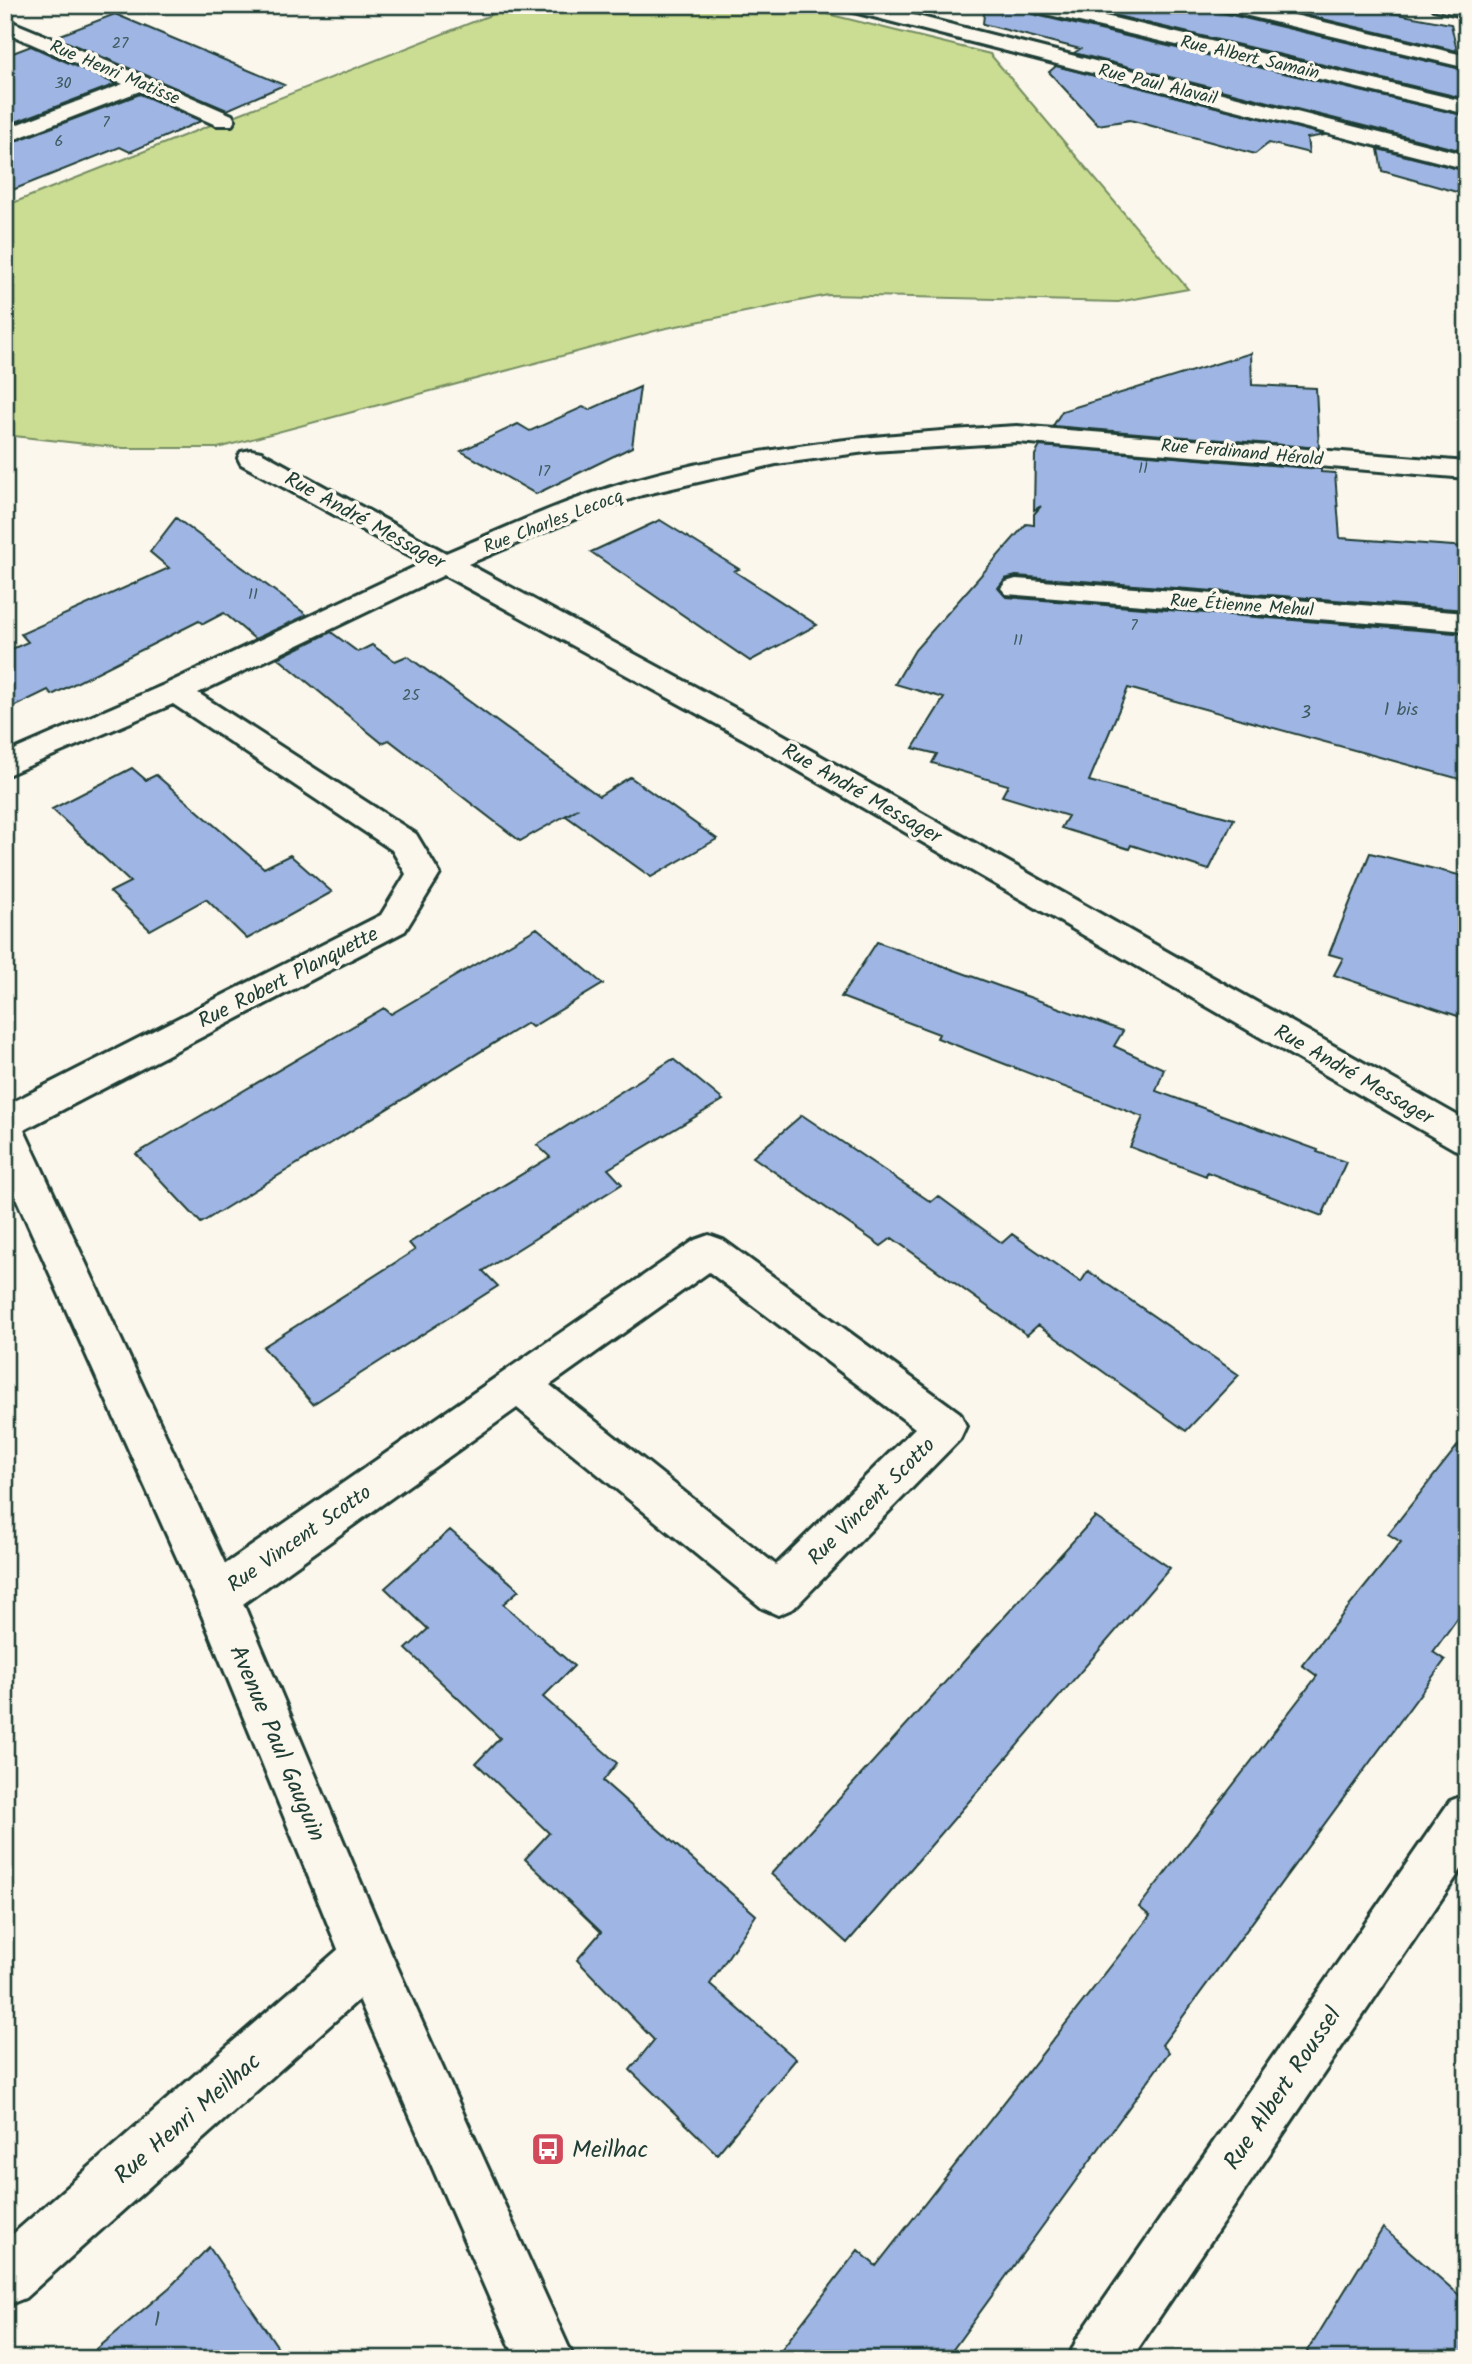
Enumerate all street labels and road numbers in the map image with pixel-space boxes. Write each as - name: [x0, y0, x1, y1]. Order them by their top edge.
- street label: Rue Albert Samain: [1177, 28, 1322, 89]
- street label: Rue Henri Matisse: [45, 33, 184, 114]
- street label: Rue Paul Alavail: [1095, 57, 1221, 114]
- street label: Rue Ferdinand Hérold: [1160, 432, 1325, 475]
- street label: Rue André Messager: [278, 463, 452, 580]
- street label: Rue Charles Lecocq: [480, 482, 628, 562]
- street label: Rue Étienne Mehul: [1169, 587, 1315, 626]
- street label: Rue André Messager: [775, 735, 948, 854]
- street label: Rue Robert Planquette: [193, 918, 385, 1038]
- street label: Rue André Messager: [1267, 1016, 1440, 1135]
- street label: Rue Vincent Scotto: [800, 1430, 944, 1574]
- street label: Rue Vincent Scotto: [221, 1477, 379, 1601]
- street label: Avenue Paul Gauguin: [218, 1639, 336, 1848]
- street label: Rue Albert Roussel: [1214, 1999, 1353, 2179]
- street label: Rue Henri Meilhac: [105, 2044, 271, 2195]

